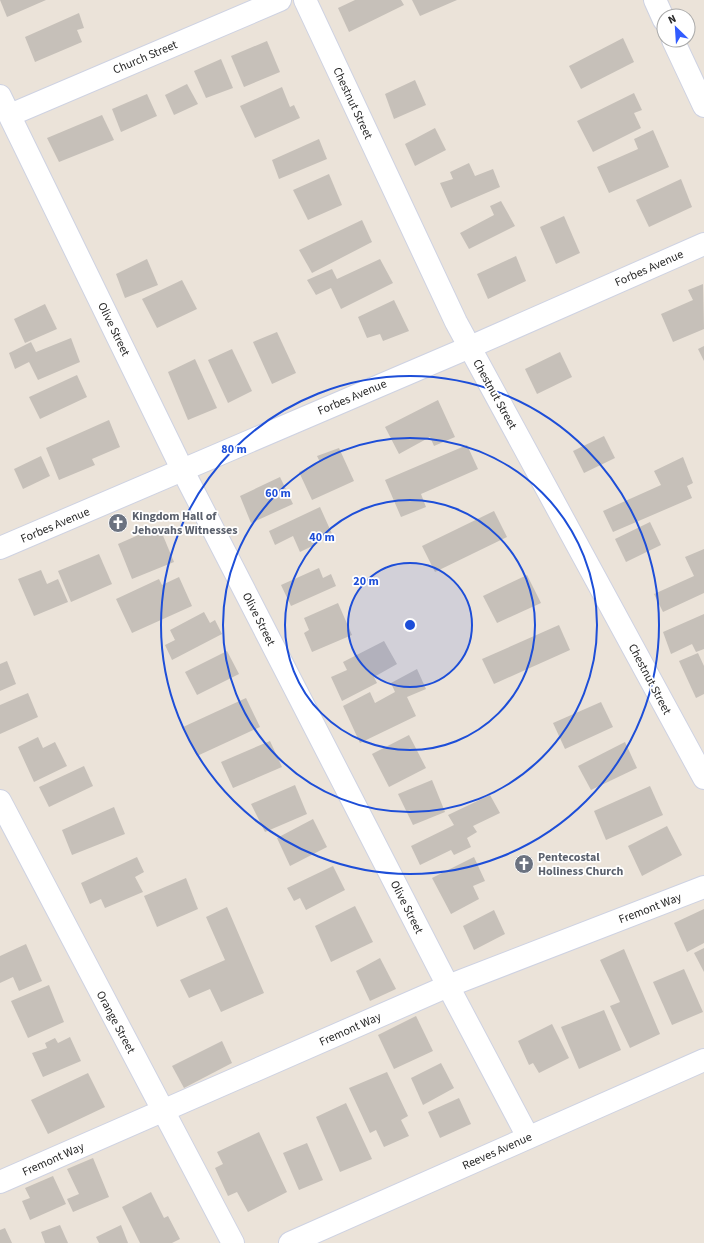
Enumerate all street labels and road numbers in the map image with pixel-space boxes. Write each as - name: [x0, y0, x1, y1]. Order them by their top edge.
- street label: Church Street: [110, 36, 180, 79]
- street label: Chestnut Street: [328, 64, 377, 142]
- street label: Forbes Avenue: [612, 246, 686, 291]
- street label: Olive Street: [93, 299, 134, 359]
- street label: Chestnut Street: [468, 356, 521, 432]
- street label: Forbes Avenue: [315, 375, 389, 420]
- street label: Forbes Avenue: [18, 503, 92, 548]
- street label: Olive Street: [238, 590, 279, 649]
- street label: Chestnut Street: [624, 641, 675, 718]
- street label: Olive Street: [386, 878, 427, 937]
- street label: Fremont Way: [616, 889, 684, 928]
- street label: Orange Street: [92, 988, 139, 1057]
- street label: Fremont Way: [317, 1008, 384, 1051]
- street label: Reeves Avenue: [460, 1129, 535, 1174]
- street label: Fremont Way: [20, 1138, 87, 1181]

